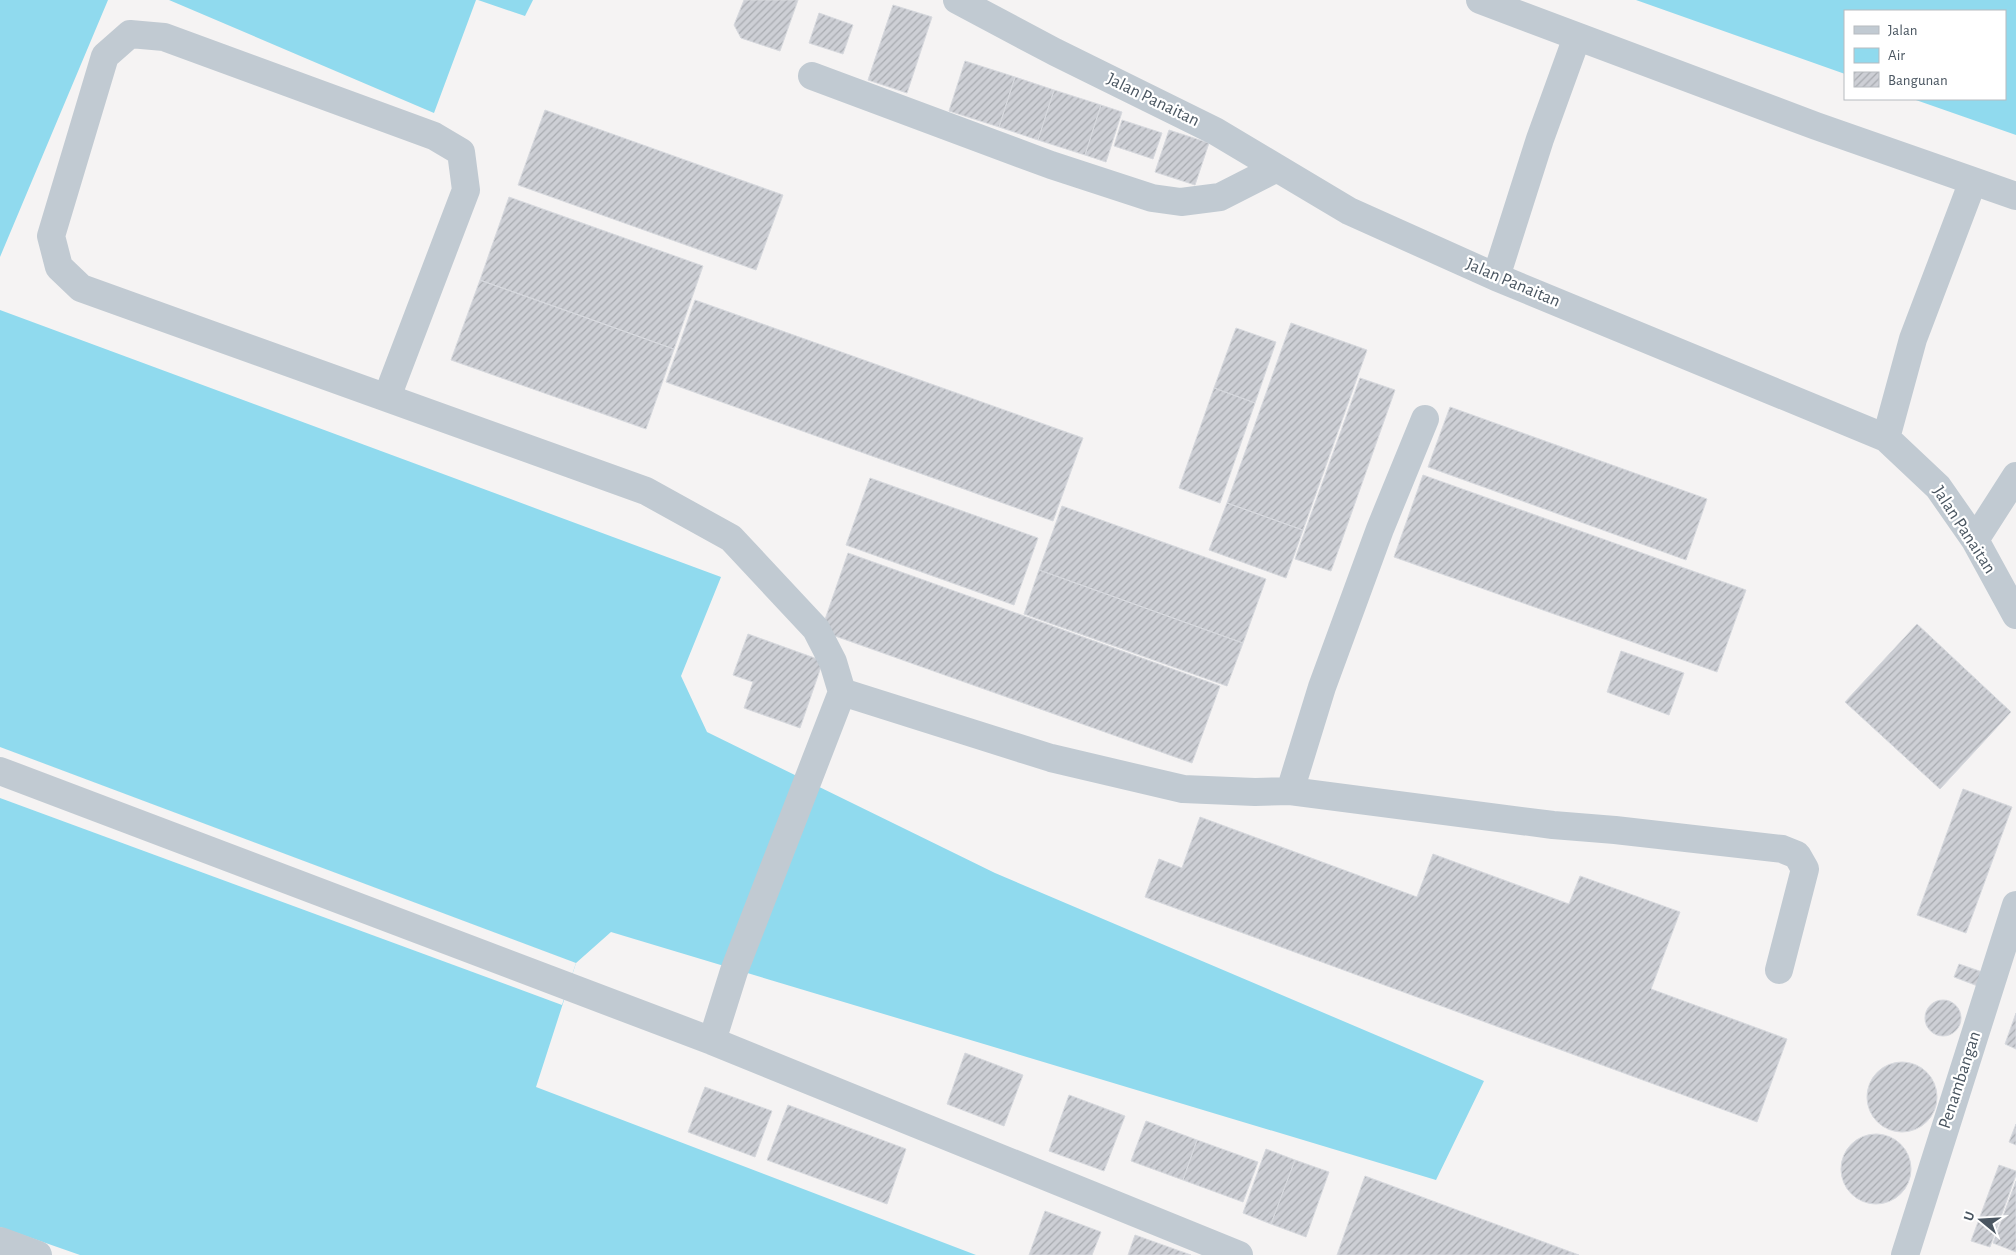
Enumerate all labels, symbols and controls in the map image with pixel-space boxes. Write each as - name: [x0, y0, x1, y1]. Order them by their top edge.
- legend: [1844, 10, 2006, 100]
- text: Jalan: [1888, 23, 1918, 38]
- text: Air: [1888, 48, 1905, 63]
- street label: Jalan Panaitan: [1104, 70, 1202, 130]
- text: Bangunan: [1888, 73, 1948, 88]
- street label: Jalan Panaitan: [1463, 255, 1563, 311]
- street label: Jalan Panaitan: [1929, 483, 1999, 577]
- street label: Penambangan: [1936, 1029, 1984, 1131]
- north arrow: [1956, 1195, 2006, 1245]
- text: U: [1962, 1210, 1978, 1223]

